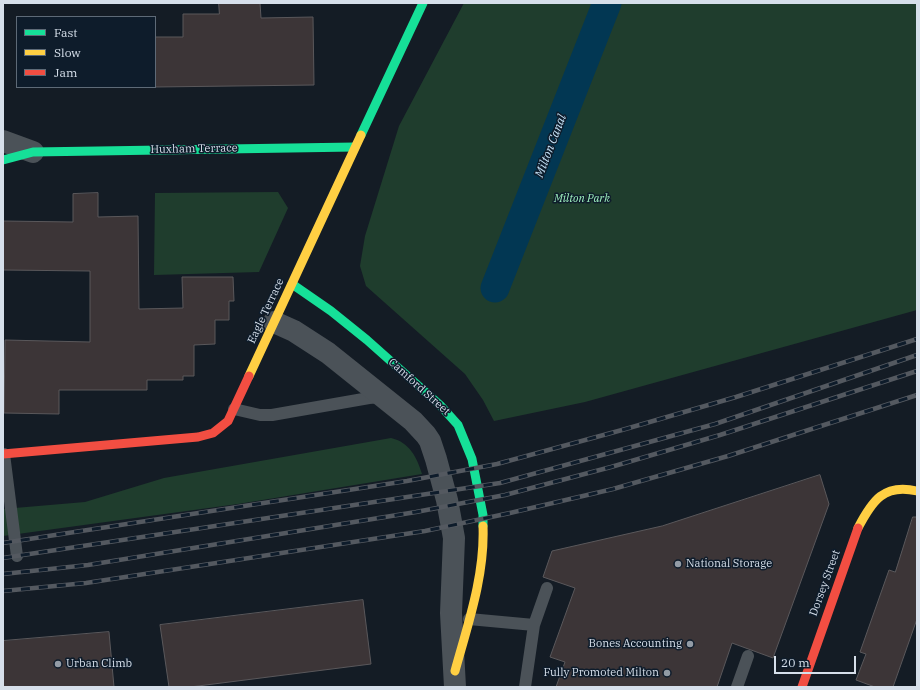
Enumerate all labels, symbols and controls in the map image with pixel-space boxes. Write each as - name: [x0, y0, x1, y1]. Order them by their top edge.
- legend: [16, 16, 156, 88]
- text: Fast: [54, 25, 78, 40]
- text: Slow: [54, 45, 81, 60]
- text: Jam: [54, 65, 77, 80]
- water label: Milton Canal: [532, 112, 570, 180]
- street label: Huxham Terrace: [150, 142, 238, 156]
- park label: Milton Park: [554, 192, 610, 206]
- street label: Eagle Terrace: [245, 276, 287, 346]
- street label: Camford Street: [385, 356, 453, 418]
- street label: Dorsey Street: [807, 548, 843, 618]
- place label: National Storage: [686, 557, 772, 571]
- marker: National Storage: [673, 559, 683, 569]
- place label: Bones Accounting: [589, 637, 682, 651]
- marker: Bones Accounting: [685, 639, 695, 649]
- scale bar: [776, 648, 858, 674]
- text: 20 m: [781, 655, 810, 670]
- place label: Urban Climb: [66, 657, 132, 671]
- marker: Urban Climb: [53, 659, 63, 669]
- place label: Fully Promoted Milton: [543, 666, 659, 680]
- marker: Fully Promoted Milton: [662, 668, 672, 678]

